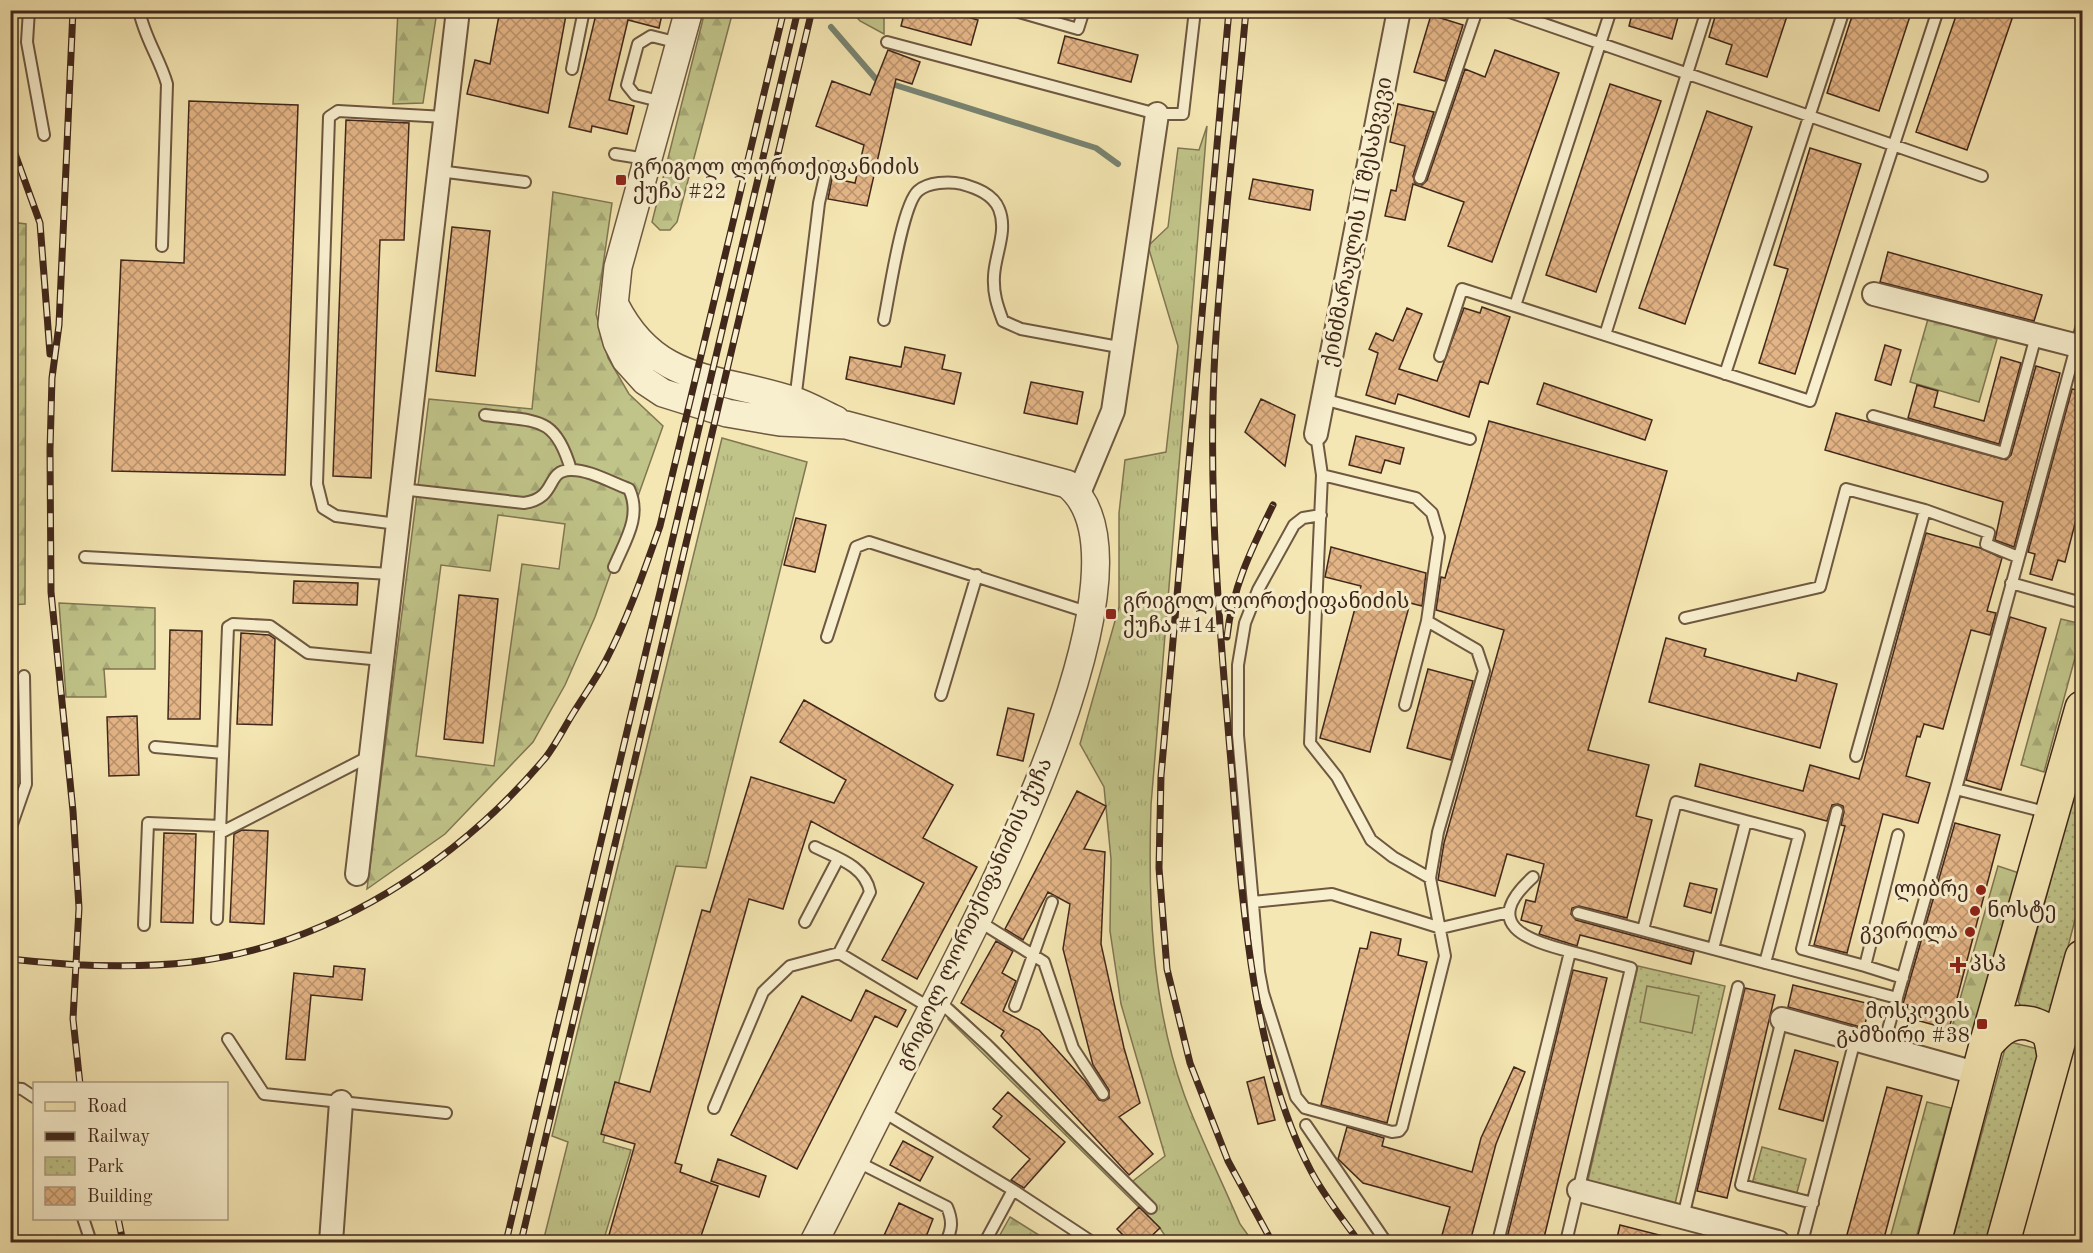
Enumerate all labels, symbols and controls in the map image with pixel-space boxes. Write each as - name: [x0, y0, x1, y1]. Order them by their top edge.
- street label: ქინძმარაულის II შესახვევი: [1318, 75, 1397, 369]
- place label: გრიგოლ ლორთქიფანიძის ქუჩა #22: [633, 156, 919, 204]
- marker: გრიგოლ ლორთქიფანიძის ქუჩა #22: [614, 173, 628, 187]
- place label: გრიგოლ ლორთქიფანიძის ქუჩა #14: [1123, 590, 1409, 638]
- marker: გრიგოლ ლორთქიფანიძის ქუჩა #14: [1104, 607, 1118, 621]
- street label: გრიგოლ ლორთქიფანიძის ქუჩა: [892, 754, 1057, 1073]
- place label: ლიბრე: [1894, 879, 1969, 902]
- marker: ლიბრე: [1974, 883, 1988, 897]
- place label: ნოსტე: [1987, 899, 2057, 923]
- marker: ნოსტე: [1968, 904, 1982, 918]
- place label: გვირილა: [1860, 921, 1958, 944]
- marker: გვირილა: [1963, 925, 1977, 939]
- place label: პსპ: [1970, 954, 2006, 976]
- marker: პსპ: [1951, 958, 1965, 972]
- place label: მოსკოვის გამზირი #38: [1836, 1001, 1970, 1048]
- marker: მოსკოვის გამზირი #38: [1975, 1017, 1989, 1031]
- legend: [33, 1082, 228, 1220]
- text: Road: [87, 1098, 127, 1116]
- text: Railway: [87, 1128, 150, 1146]
- text: Park: [87, 1158, 124, 1176]
- text: Building: [87, 1188, 153, 1206]

